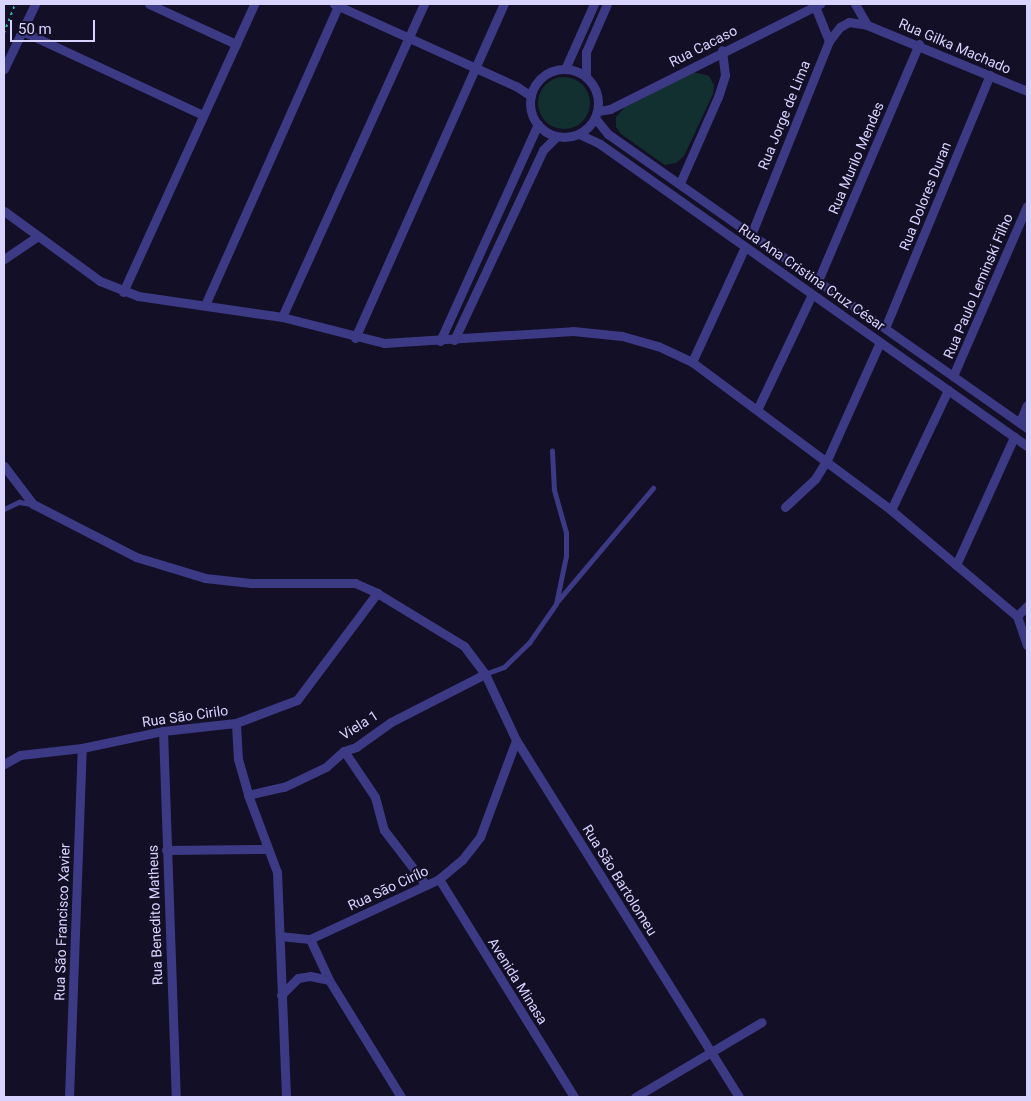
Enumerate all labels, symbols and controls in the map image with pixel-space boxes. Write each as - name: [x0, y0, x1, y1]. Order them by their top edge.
- scale bar: [12, 10, 98, 42]
- street label: Rua Gilka Machado: [896, 15, 1014, 77]
- text: 50 m: [18, 20, 52, 38]
- street label: Rua Cacaso: [666, 22, 740, 70]
- street label: Rua Jorge de Lima: [754, 58, 814, 172]
- street label: Rua Murilo Mendes: [825, 99, 887, 217]
- street label: Rua Dolores Duran: [896, 139, 954, 253]
- street label: Rua Paulo Leminski Filho: [940, 211, 1016, 361]
- street label: Rua Ana Cristina Cruz César: [736, 220, 888, 334]
- street label: Rua São Cirilo: [141, 702, 229, 730]
- street label: Viela 1: [337, 707, 381, 743]
- street label: Rua São Bartolomeu: [579, 821, 661, 939]
- street label: Rua São Francisco Xavier: [51, 843, 73, 1001]
- street label: Rua Benedito Matheus: [144, 845, 166, 985]
- street label: Rua São Cirílo: [345, 862, 431, 914]
- street label: Avenida Minasa: [485, 935, 551, 1027]

